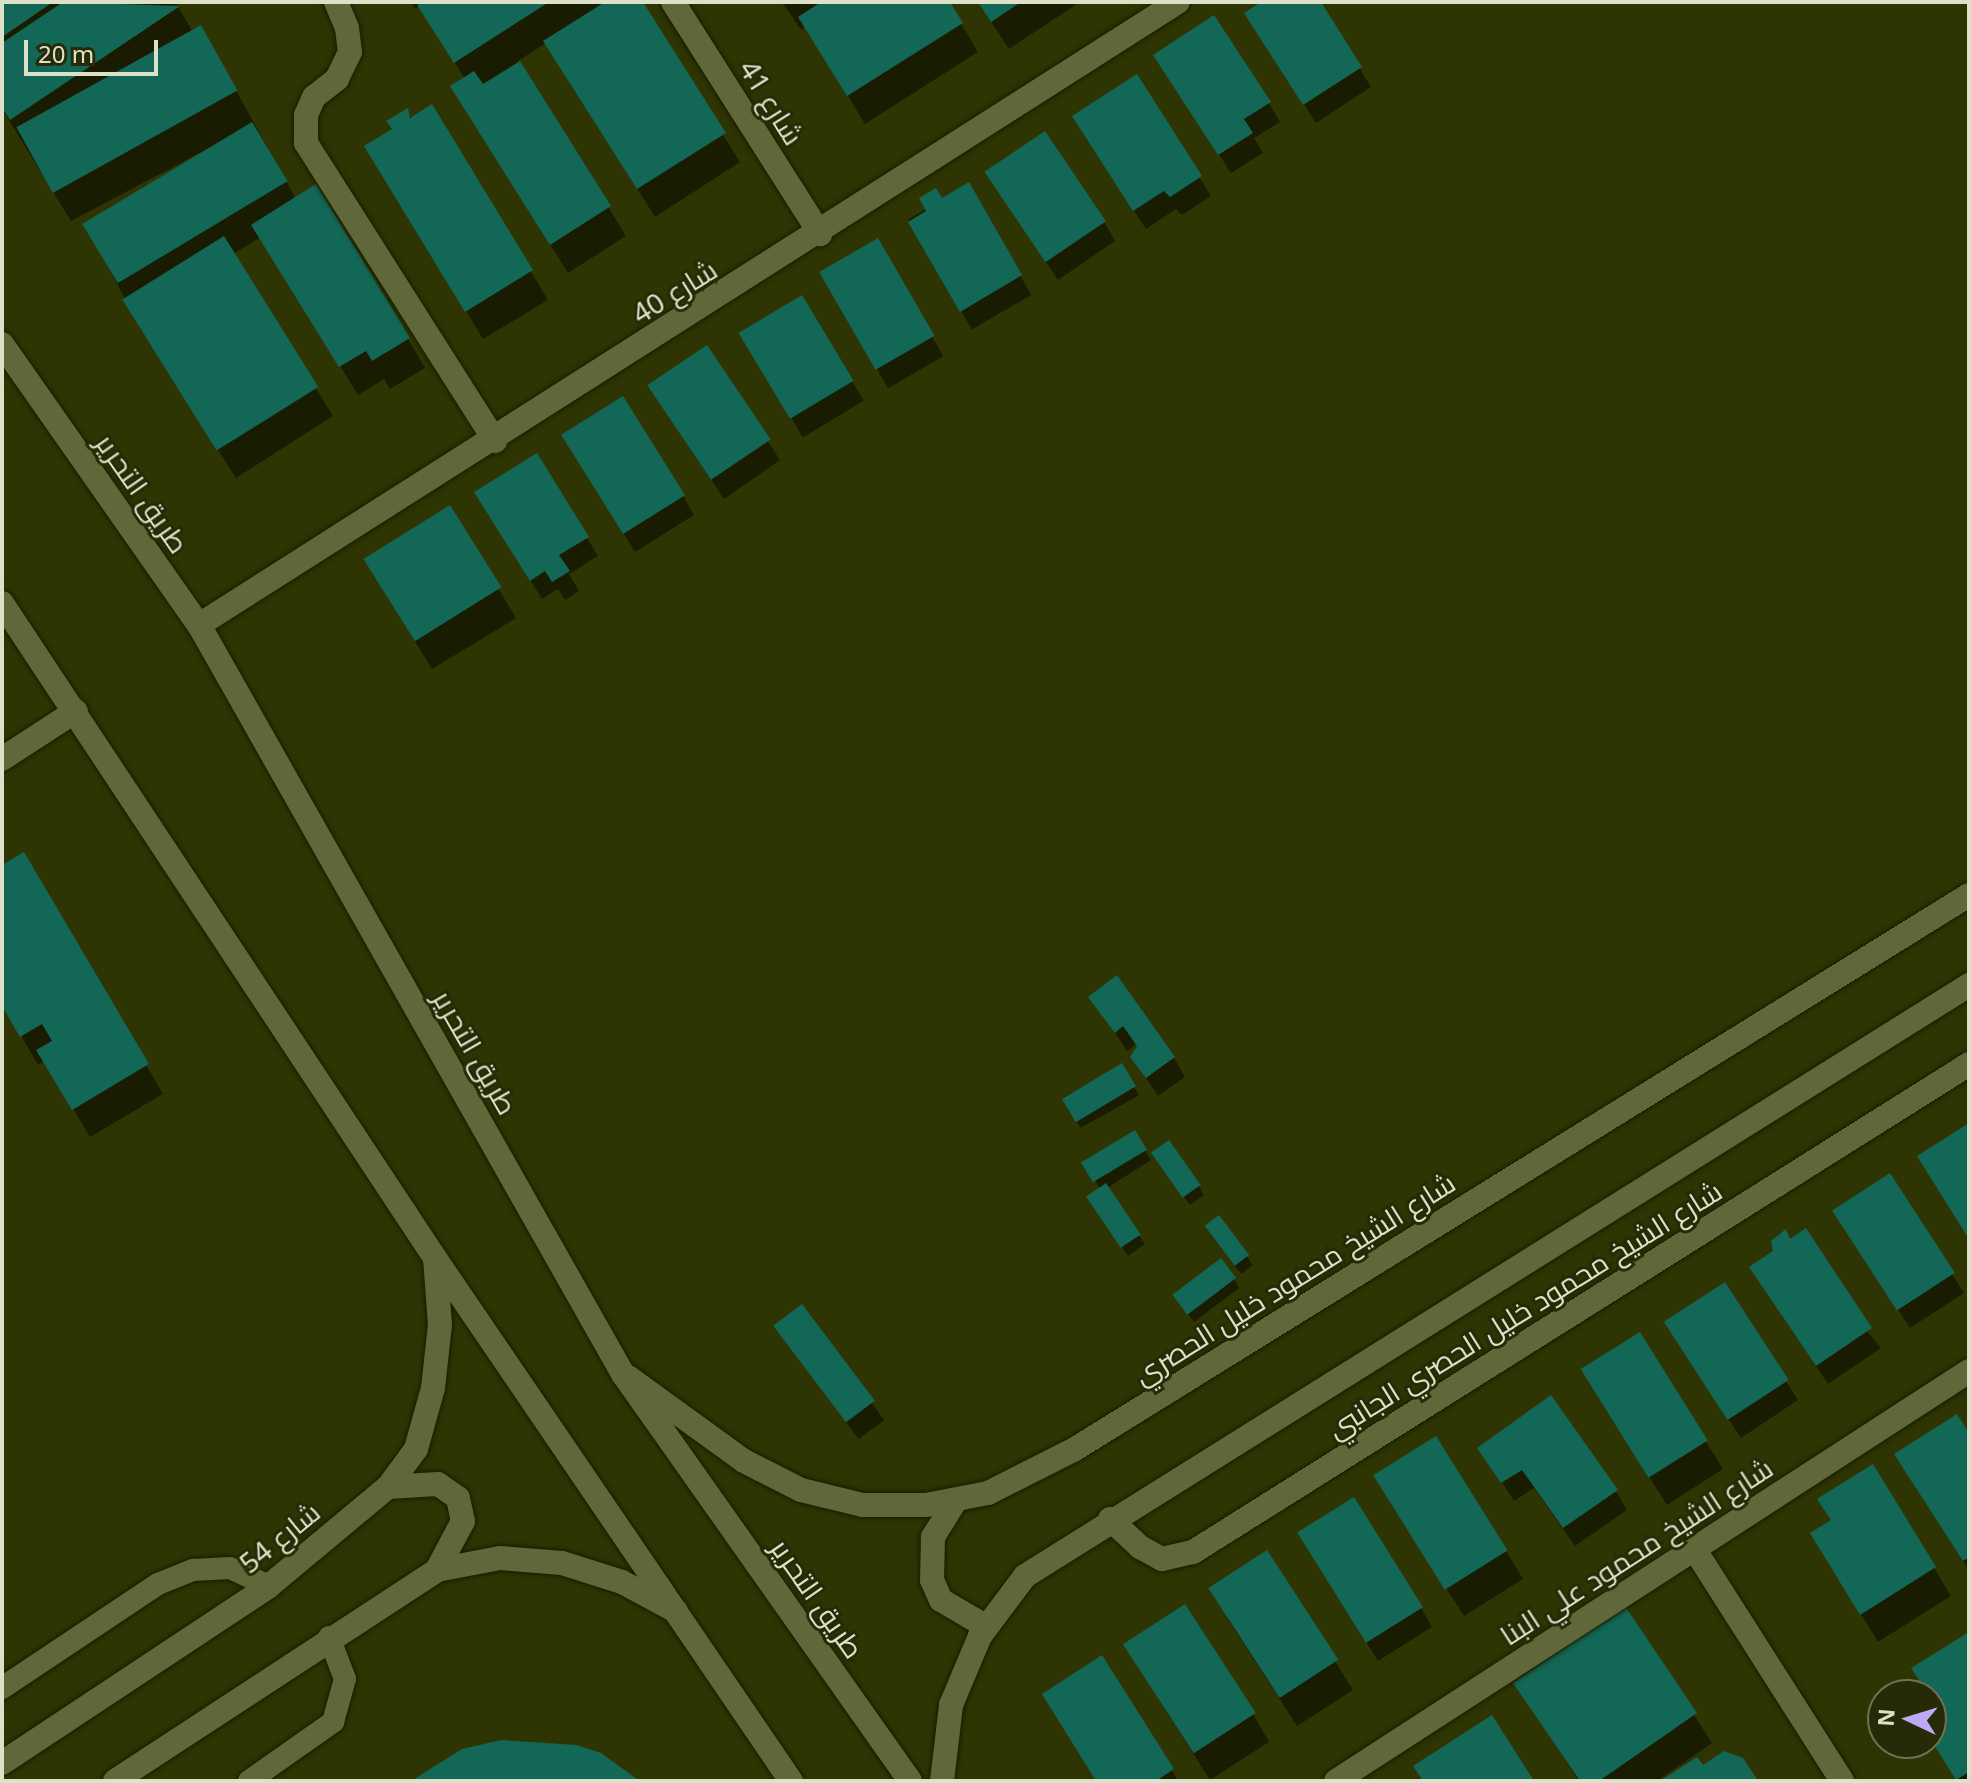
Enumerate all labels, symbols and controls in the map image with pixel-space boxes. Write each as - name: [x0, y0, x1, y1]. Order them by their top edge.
- scale bar: [28, 24, 162, 74]
- text: 20 m: [38, 37, 94, 70]
- street label: شارع 41: [733, 53, 811, 151]
- street label: شارع 40: [625, 252, 723, 330]
- street label: طريق التحرير: [90, 427, 196, 559]
- street label: طريق التحرير: [427, 984, 525, 1120]
- street label: شارع الشيخ محمود خليل الحصري: [1127, 1165, 1461, 1391]
- street label: شارع الشيخ محمود خليل الحصري الجانبي: [1321, 1173, 1727, 1445]
- street label: شارع الشيخ محمود علي البنا: [1494, 1450, 1778, 1652]
- street label: شارع 54: [232, 1495, 326, 1579]
- street label: طريق التحرير: [765, 1532, 871, 1664]
- north arrow: [1867, 1679, 1947, 1759]
- text: N: [1869, 1708, 1901, 1727]

